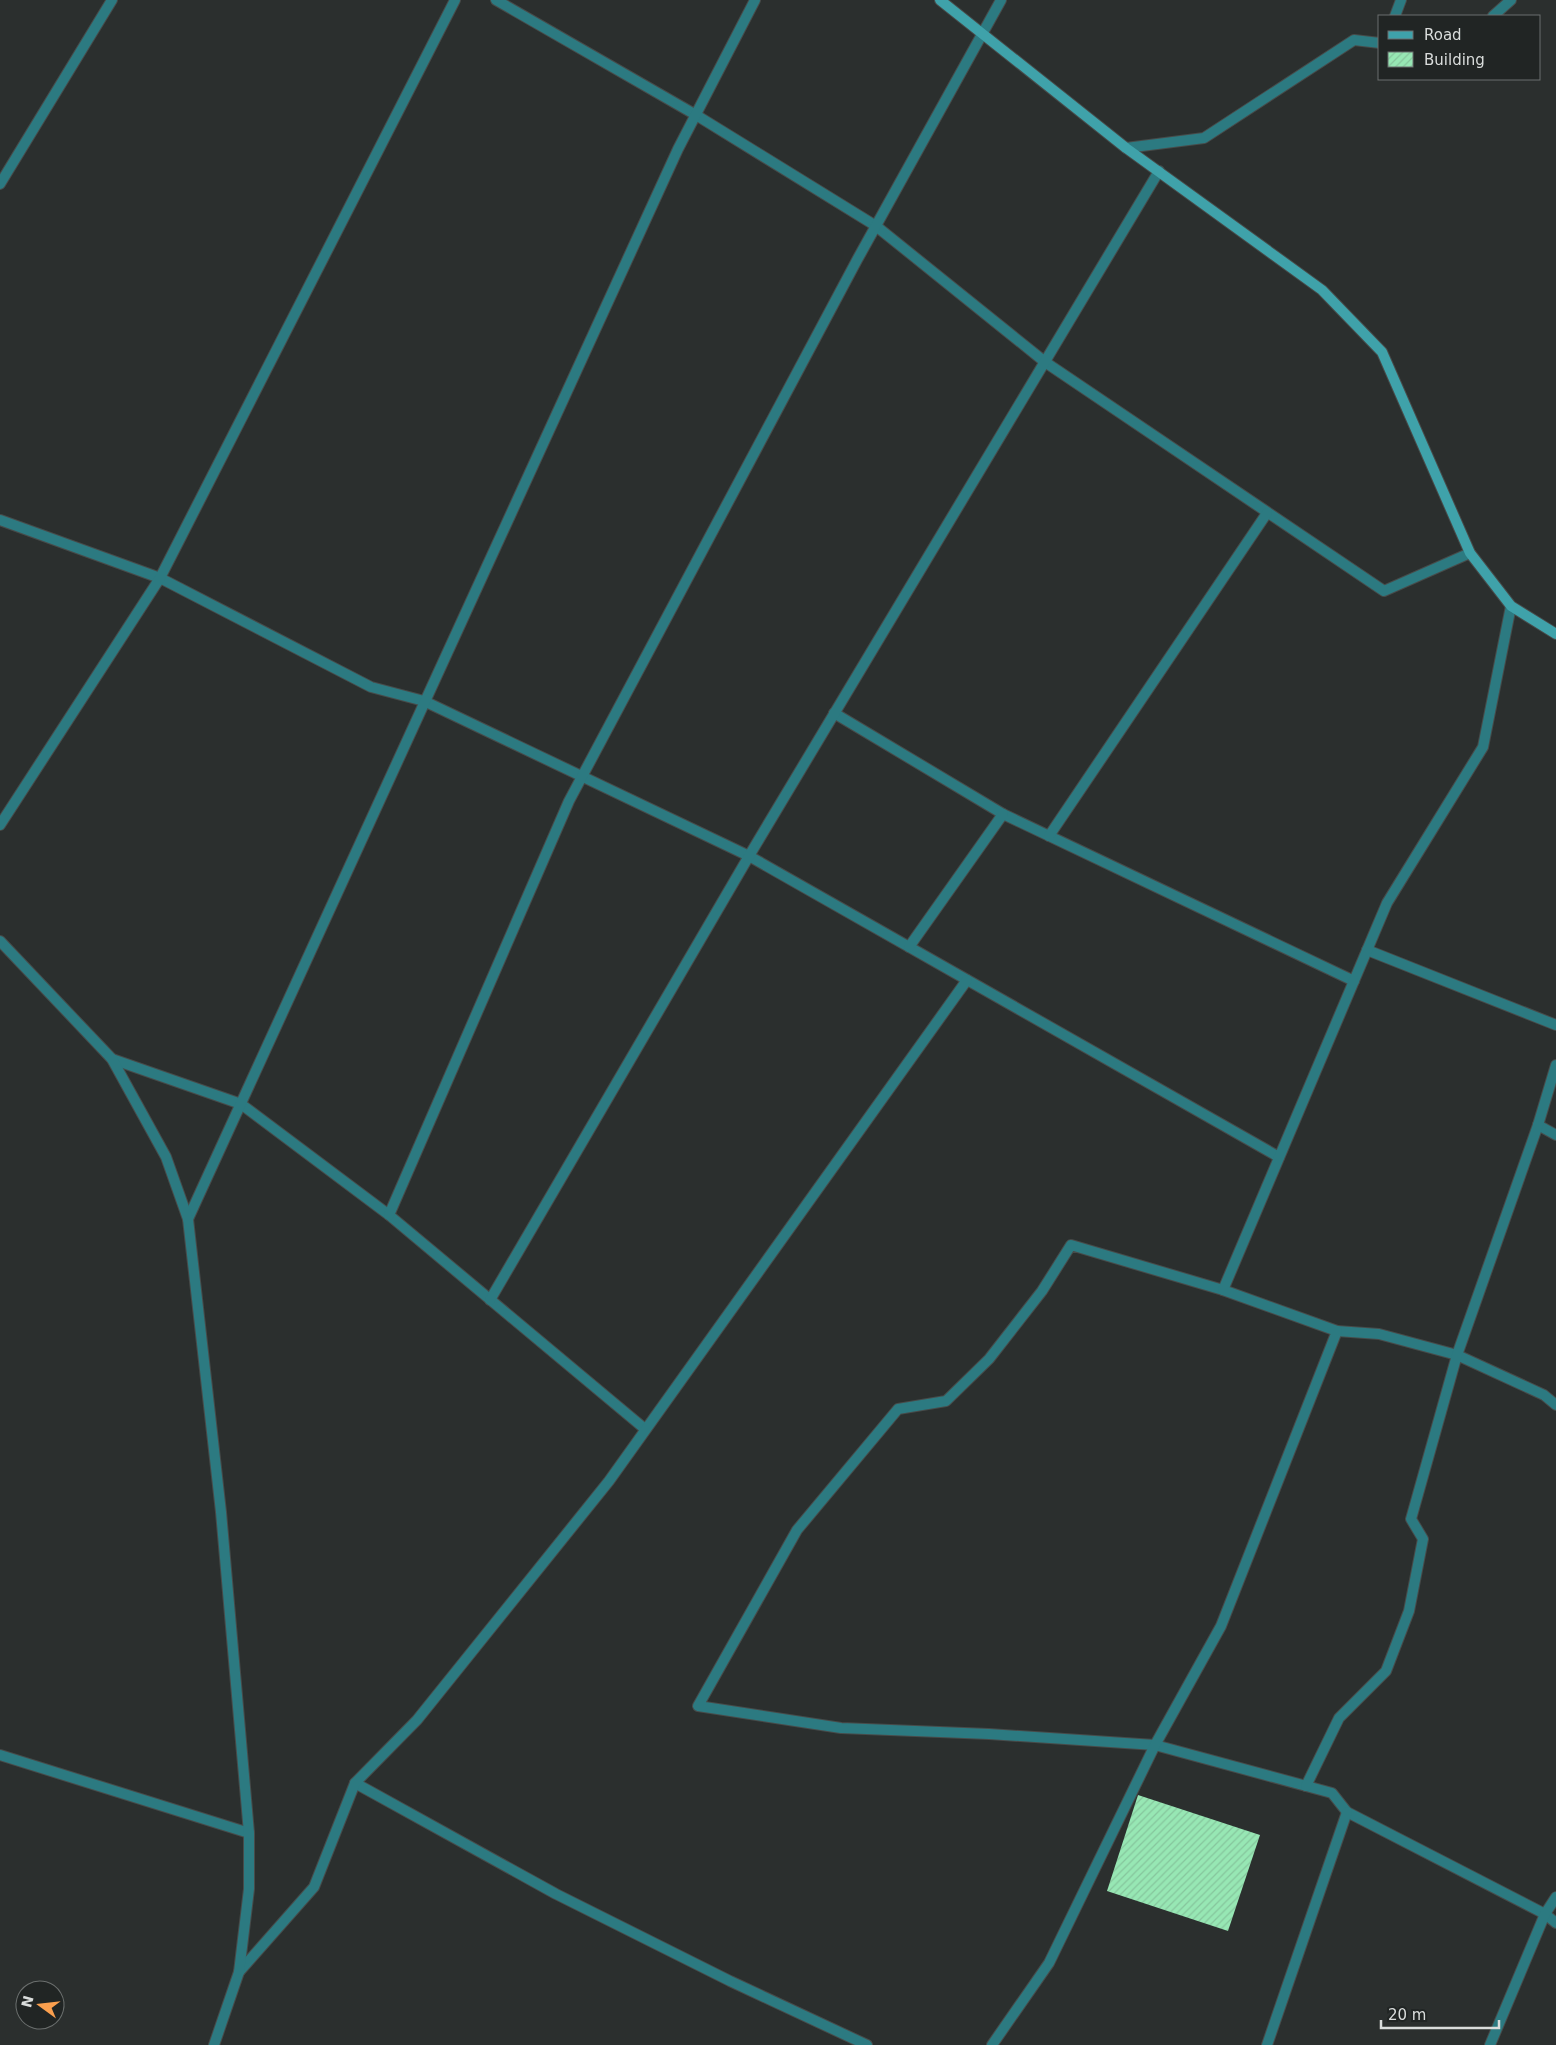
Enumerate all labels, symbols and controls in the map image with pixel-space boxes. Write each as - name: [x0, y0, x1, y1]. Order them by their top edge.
- legend: [1378, 15, 1541, 80]
- text: Road: [1424, 26, 1462, 44]
- text: Building: [1424, 51, 1485, 69]
- north arrow: [15, 1980, 65, 2030]
- text: N: [18, 1994, 37, 2009]
- scale bar: [1381, 1998, 1498, 2030]
- text: 20 m: [1388, 2006, 1426, 2024]

